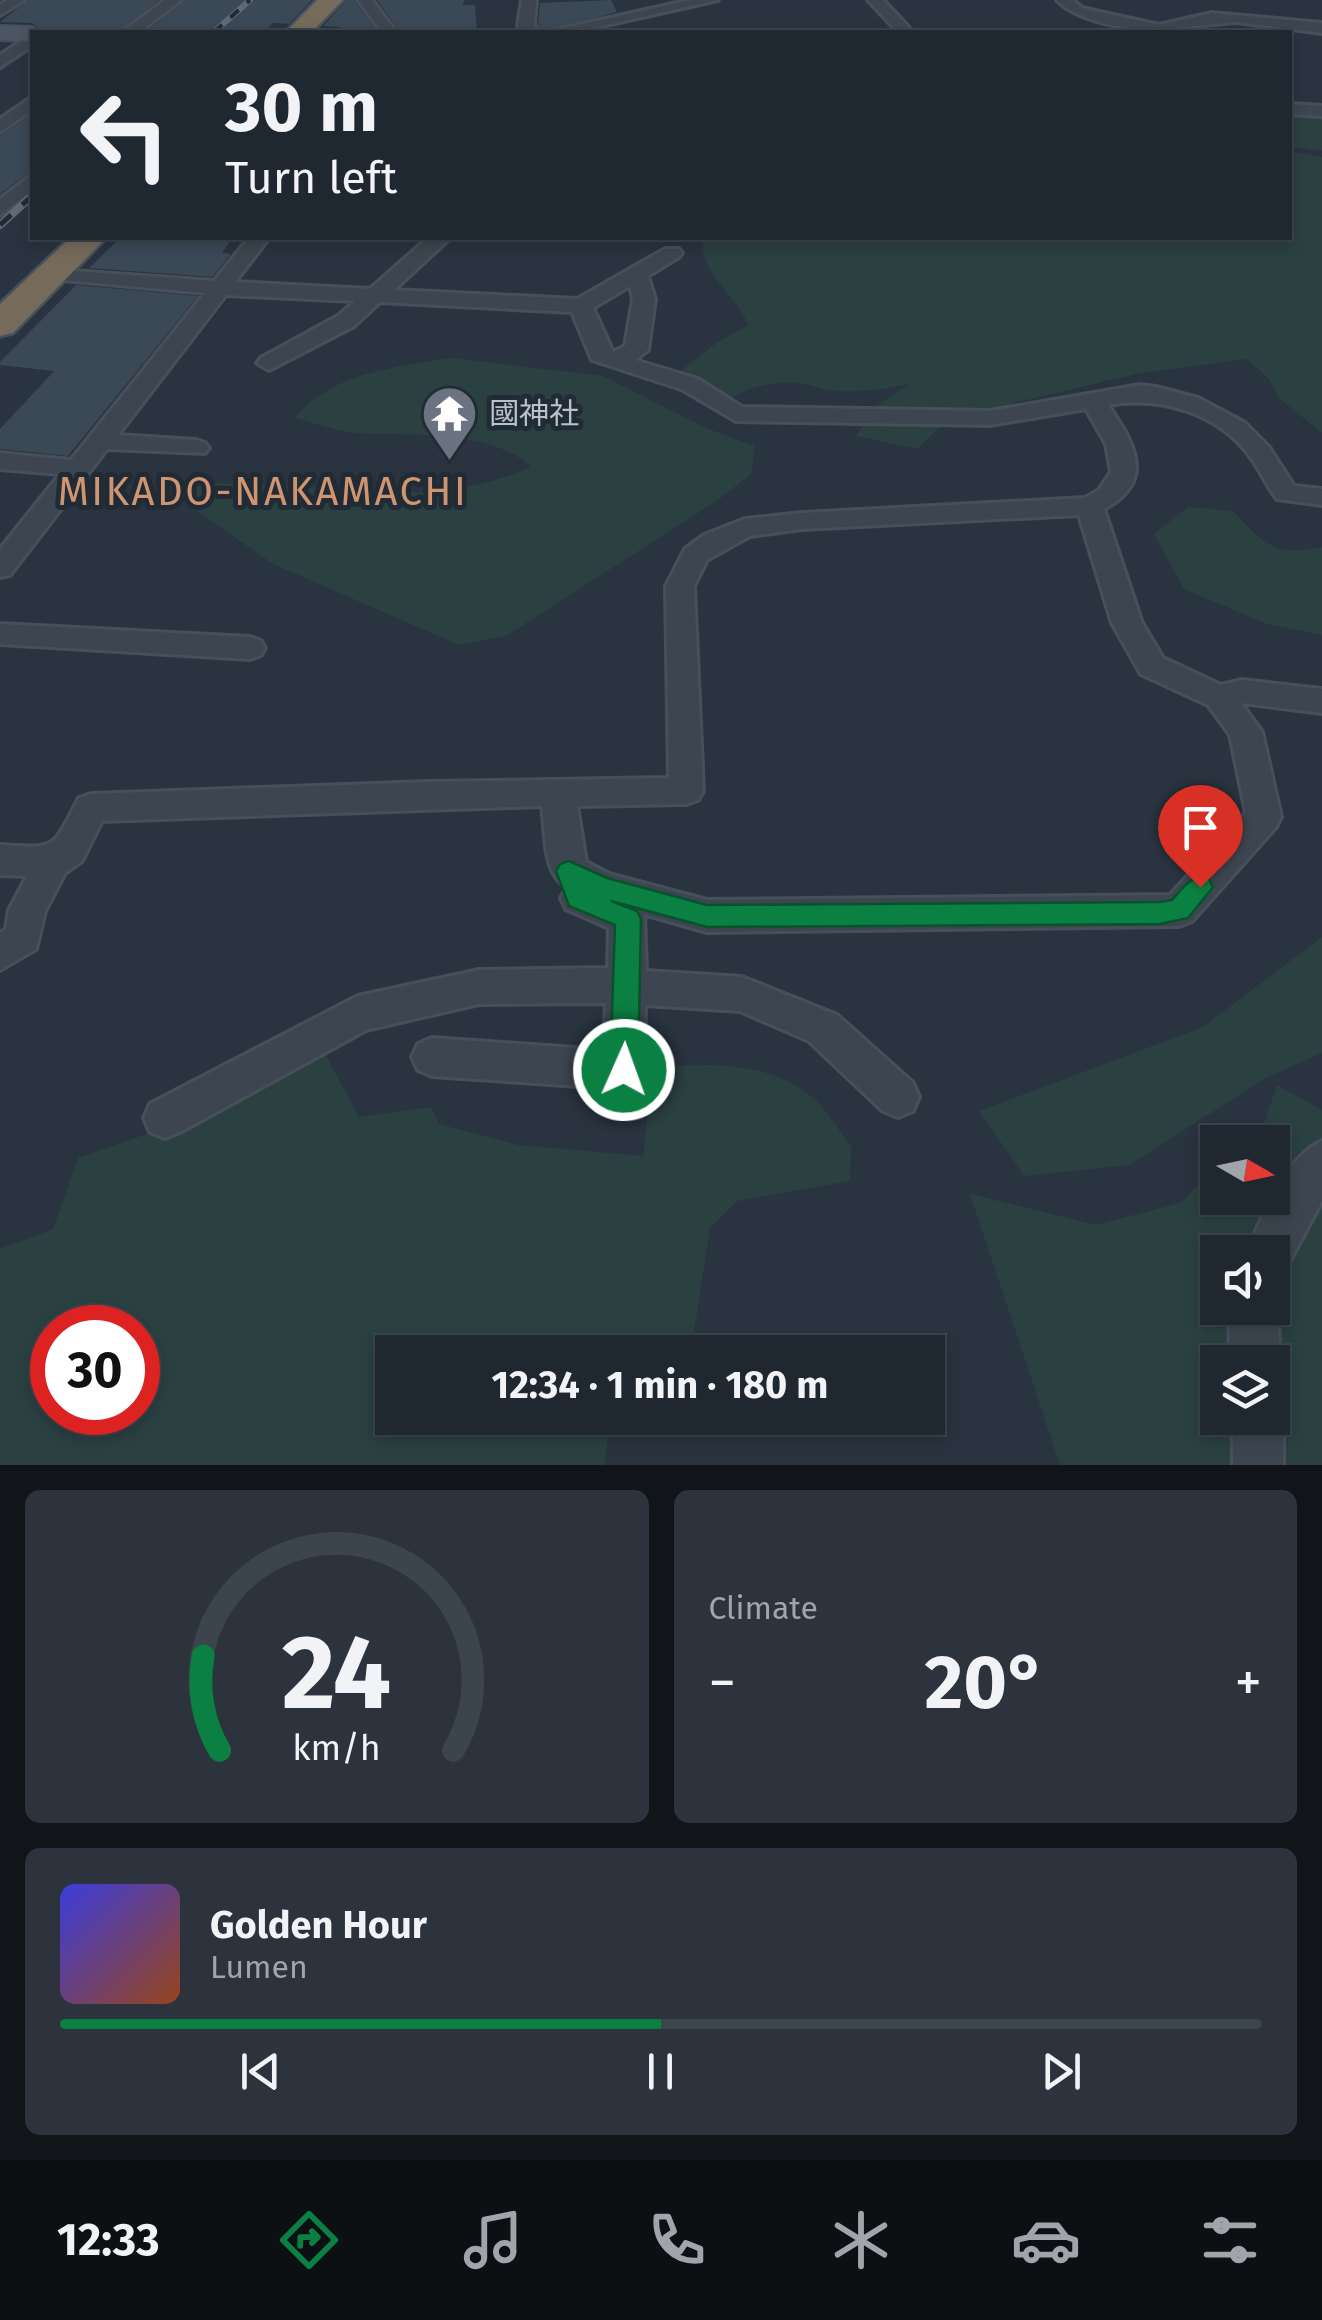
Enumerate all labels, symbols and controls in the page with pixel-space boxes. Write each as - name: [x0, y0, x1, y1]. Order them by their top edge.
- text: 30 m: [225, 66, 378, 150]
- icon: left: [60, 70, 190, 200]
- text: Turn left: [225, 151, 397, 205]
- temple icon: 國神社: [420, 384, 480, 463]
- place label: 國神社: [489, 396, 579, 432]
- district label: MIKADO-NAKAMACHI: [58, 468, 468, 516]
- pin: [1158, 785, 1243, 888]
- icon: arrive: [1173, 800, 1228, 855]
- position arrow: [572, 1018, 676, 1122]
- north arrow: [1200, 1125, 1290, 1215]
- map controls: [1200, 1125, 1290, 1435]
- button: sound: [1200, 1235, 1290, 1325]
- speed limit sign: 30: [30, 1305, 160, 1435]
- button: layers: [1200, 1345, 1290, 1435]
- text: 12:34 · 1 min · 180 m: [492, 1362, 828, 1408]
- text: Climate: [709, 1589, 818, 1627]
- text: 24: [282, 1611, 392, 1736]
- text: 20°: [924, 1638, 1046, 1728]
- text: −: [709, 1650, 736, 1716]
- text: +: [1235, 1650, 1262, 1716]
- text: km/h: [293, 1727, 381, 1769]
- text: Golden Hour: [210, 1902, 427, 1948]
- text: Lumen: [210, 1948, 308, 1986]
- icon: previous: [233, 2044, 288, 2099]
- icon: pause: [633, 2044, 688, 2099]
- icon: next: [1034, 2044, 1089, 2099]
- icon: directions: [274, 2205, 344, 2275]
- icon: music: [458, 2205, 528, 2275]
- icon: phone: [642, 2205, 712, 2275]
- icon: climate: [826, 2205, 896, 2275]
- icon: car: [1011, 2205, 1081, 2275]
- icon: filters: [1195, 2205, 1265, 2275]
- text: 12:33: [57, 2213, 160, 2267]

